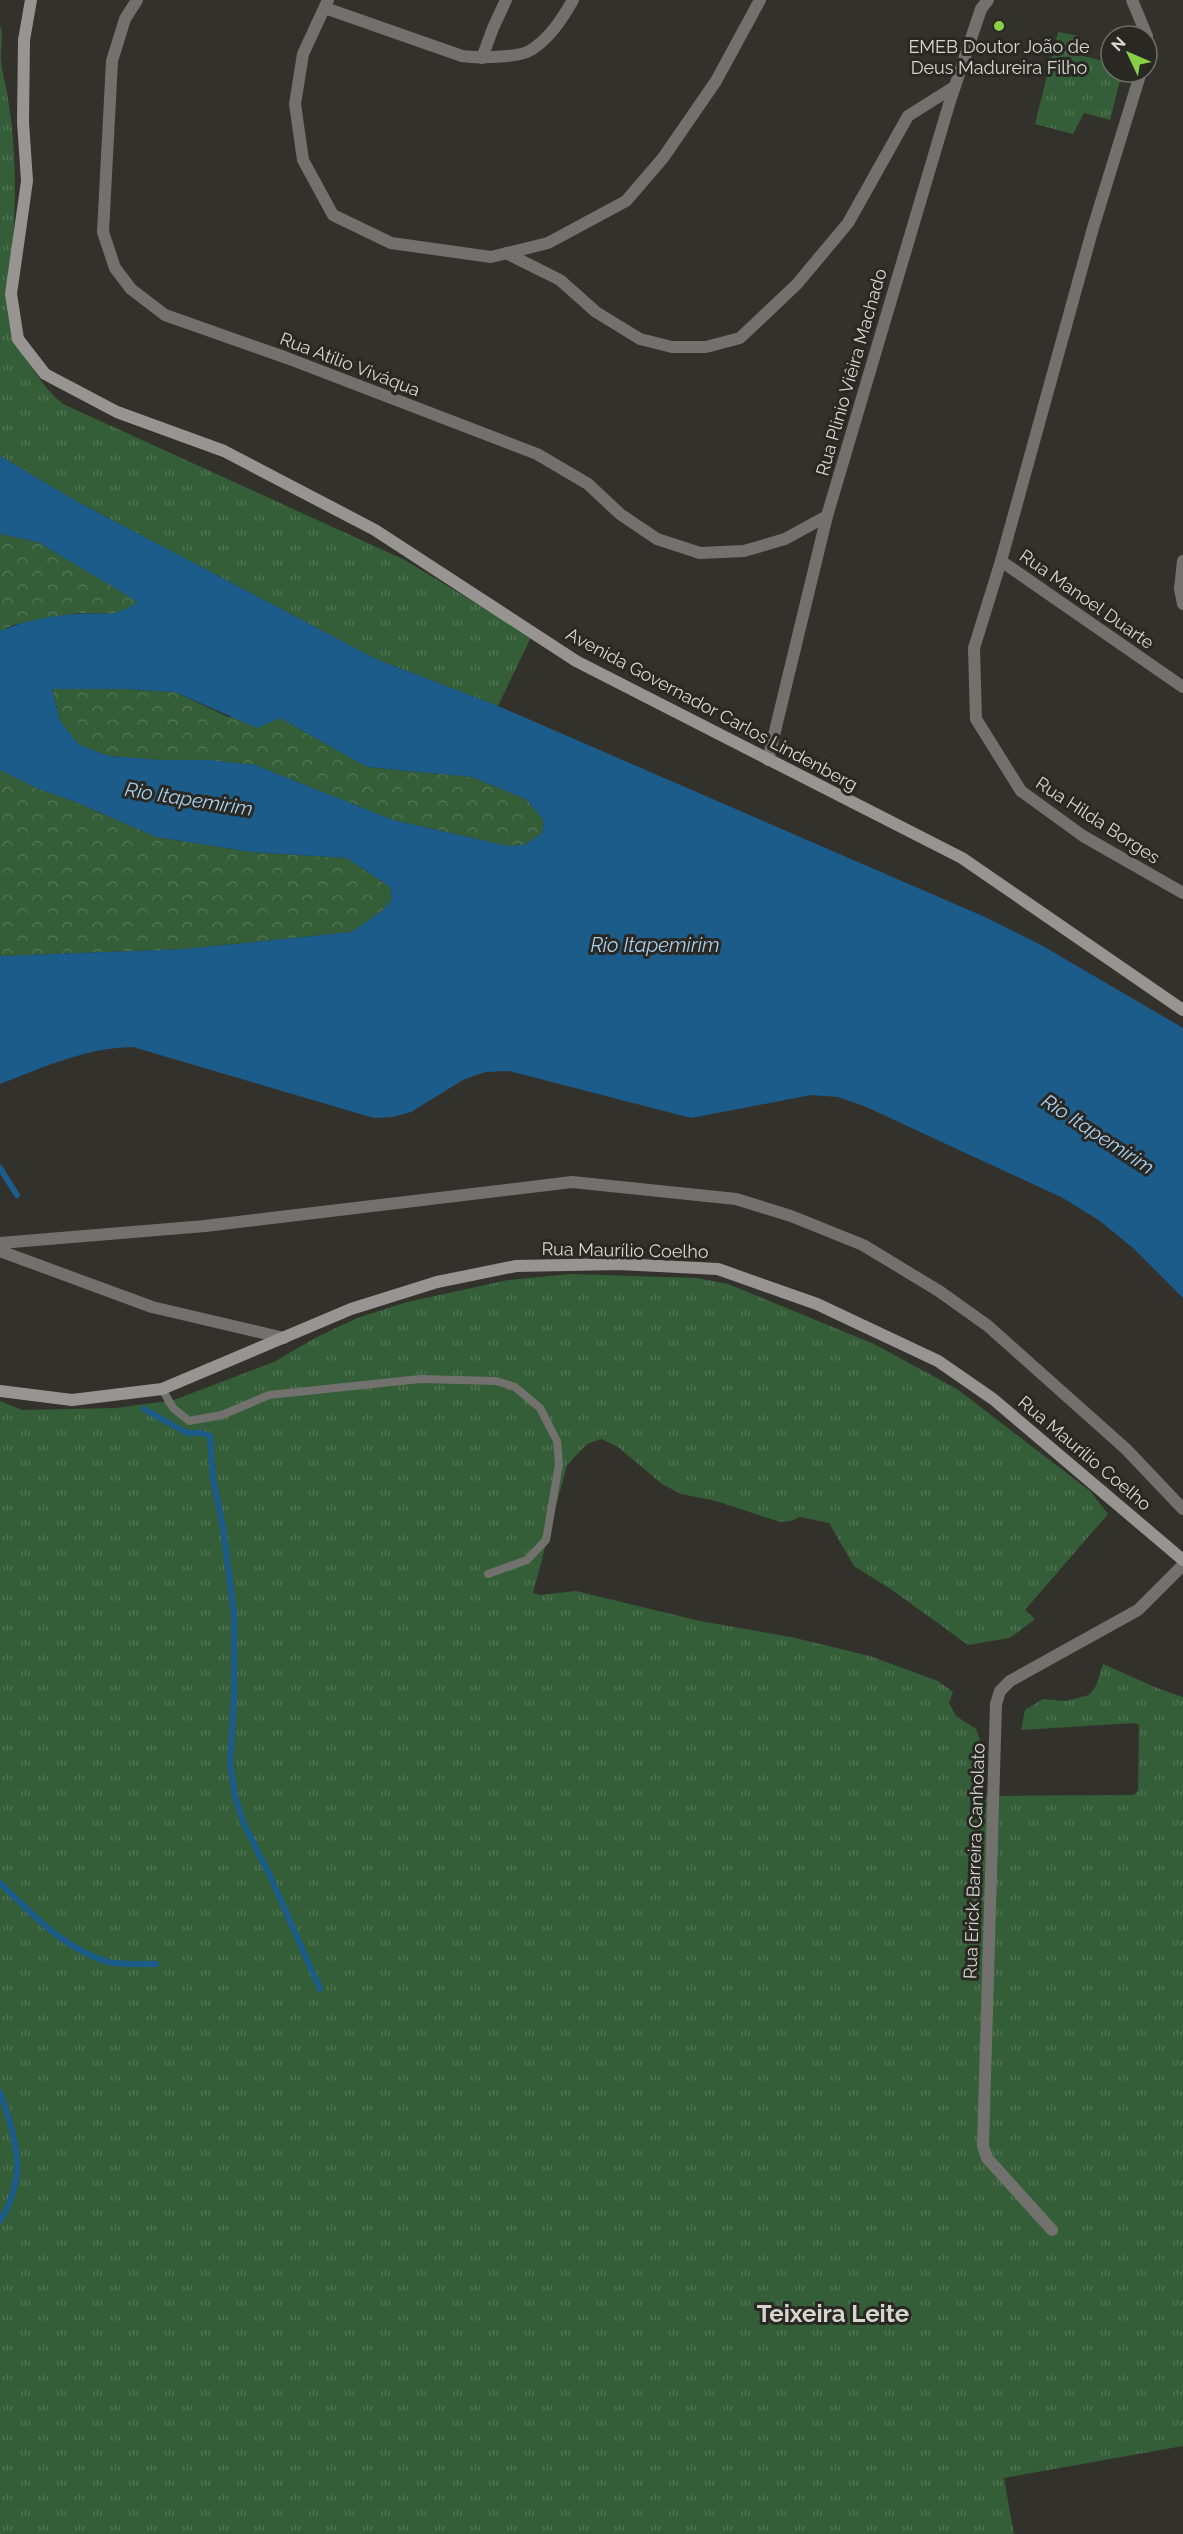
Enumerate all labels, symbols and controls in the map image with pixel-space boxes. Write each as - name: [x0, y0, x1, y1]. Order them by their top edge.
- marker: EMEB Doutor João de Deus Madureira Filho: [992, 19, 1006, 33]
- north arrow: [1099, 24, 1159, 84]
- text: N: [1107, 33, 1130, 55]
- place label: EMEB Doutor João de Deus Madureira Filho: [908, 36, 1090, 78]
- street label: Rua Plinio Viêira Machado: [811, 266, 891, 478]
- street label: Rua Atílio Viváqua: [277, 328, 423, 400]
- street label: Rua Manoel Duarte: [1016, 545, 1159, 653]
- street label: Avenida Governador Carlos Lindenberg: [563, 623, 861, 795]
- street label: Rua Hilda Borges: [1032, 772, 1164, 868]
- water label: Rio Itapemirim: [123, 777, 255, 821]
- water label: Rio Itapemirim: [590, 933, 720, 957]
- water label: Rio Itapemirim: [1037, 1089, 1159, 1179]
- street label: Rua Maurílio Coelho: [541, 1238, 709, 1262]
- street label: Rua Maurílio Coelho: [1014, 1391, 1156, 1515]
- street label: Rua Erick Barreira Canholato: [959, 1742, 989, 1979]
- district label: Teixeira Leite: [757, 2299, 909, 2328]

